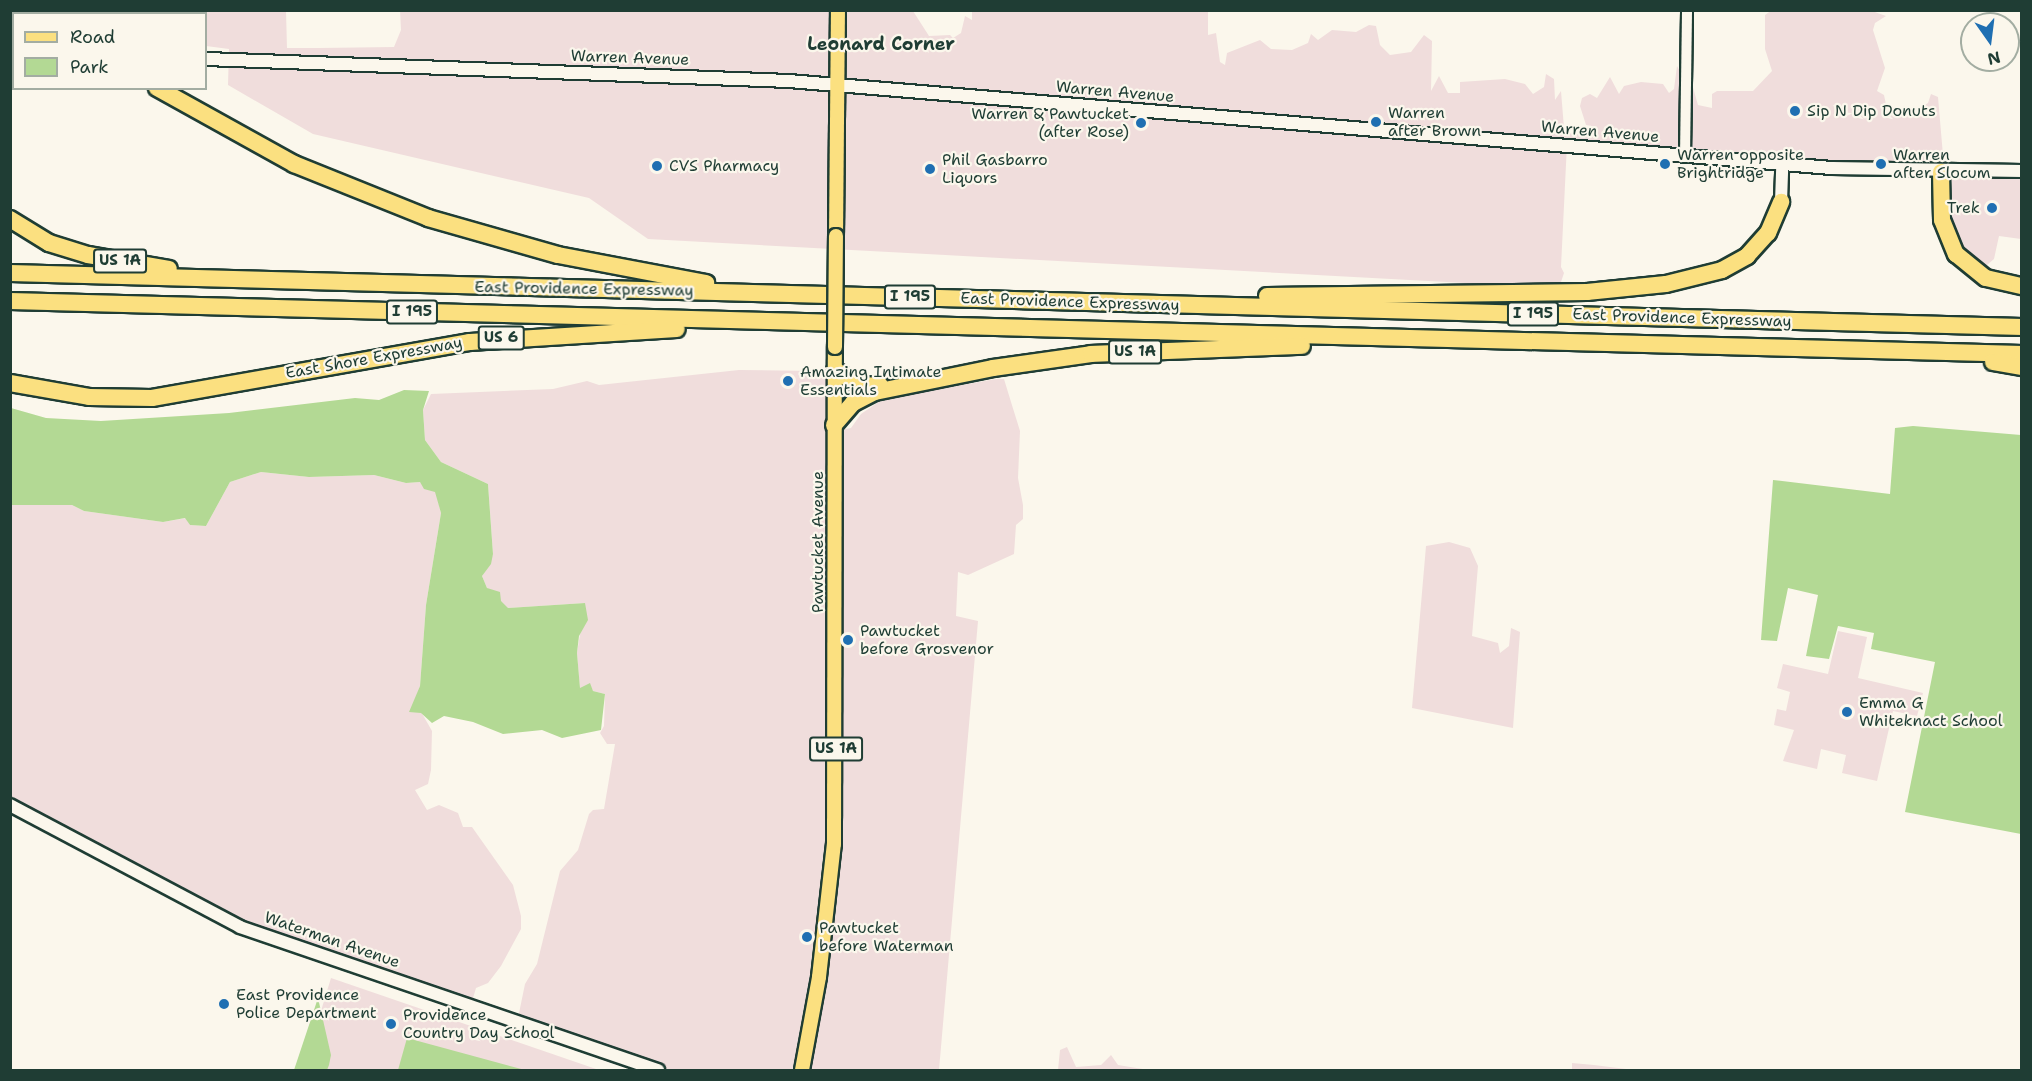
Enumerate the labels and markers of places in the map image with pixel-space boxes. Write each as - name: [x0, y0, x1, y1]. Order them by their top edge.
- place label: Sip N Dip Donuts: [1807, 101, 1936, 121]
- place label: Warren after Brown: [1388, 103, 1481, 141]
- place label: Warren & Pawtucket (after Rose): [971, 104, 1129, 142]
- marker: Sip N Dip Donuts: [1788, 104, 1802, 118]
- marker: Warren after Brown: [1369, 115, 1383, 129]
- marker: Warren & Pawtucket (after Rose): [1134, 116, 1148, 130]
- place label: Warren opposite Brightridge: [1677, 145, 1804, 183]
- place label: Warren after Slocum: [1893, 145, 1990, 183]
- place label: Phil Gasbarro Liquors: [942, 150, 1048, 188]
- place label: CVS Pharmacy: [669, 156, 779, 176]
- marker: Warren opposite Brightridge: [1658, 157, 1672, 171]
- marker: Warren after Slocum: [1874, 157, 1888, 171]
- marker: CVS Pharmacy: [650, 159, 664, 173]
- marker: Phil Gasbarro Liquors: [923, 162, 937, 176]
- place label: Trek: [1947, 198, 1980, 218]
- marker: Trek: [1985, 201, 1999, 215]
- place label: Amazing Intimate Essentials: [800, 362, 942, 400]
- marker: Amazing Intimate Essentials: [781, 374, 795, 388]
- place label: Pawtucket before Grosvenor: [860, 621, 994, 659]
- marker: Pawtucket before Grosvenor: [841, 633, 855, 647]
- place label: Emma G Whiteknact School: [1859, 693, 2002, 731]
- marker: Emma G Whiteknact School: [1840, 705, 1854, 719]
- place label: Pawtucket before Waterman: [819, 918, 953, 956]
- marker: Pawtucket before Waterman: [800, 930, 814, 944]
- place label: East Providence Police Department: [236, 985, 377, 1023]
- marker: East Providence Police Department: [217, 997, 231, 1011]
- place label: Providence Country Day School: [403, 1005, 554, 1043]
- marker: Providence Country Day School: [384, 1017, 398, 1031]

